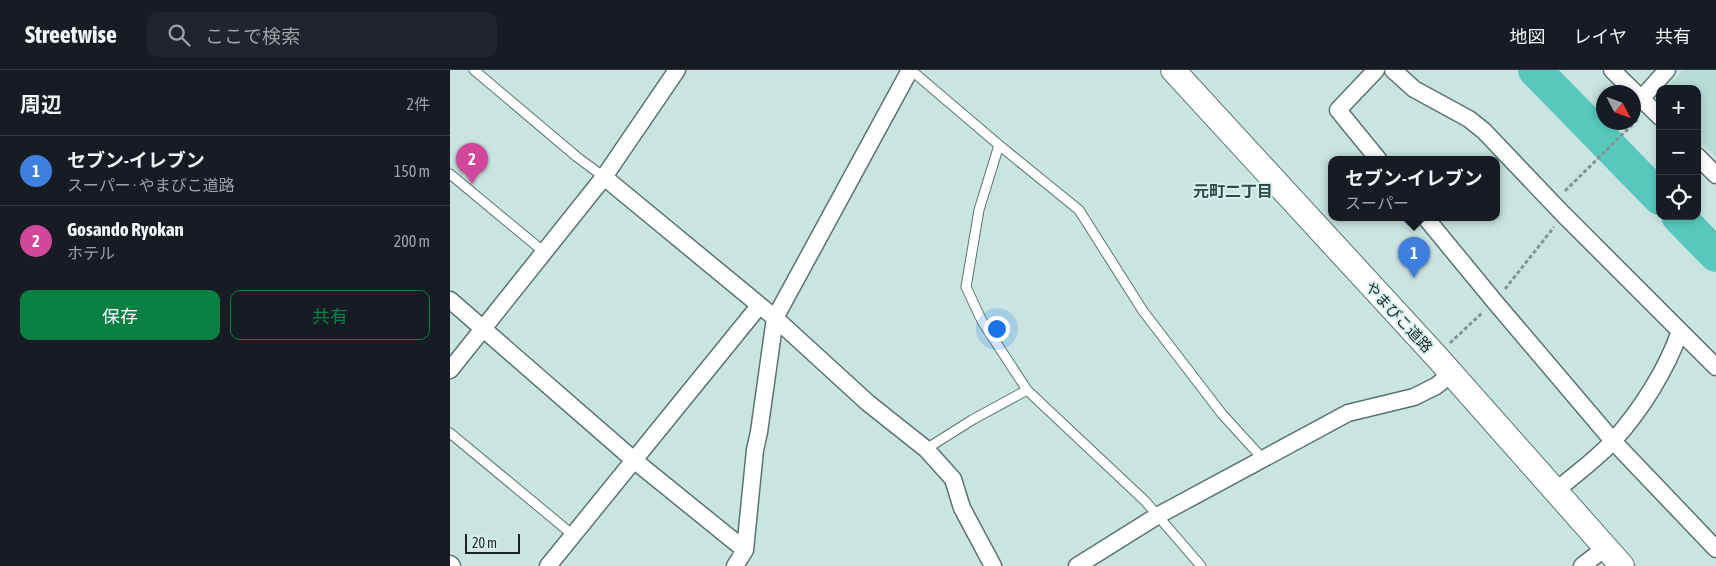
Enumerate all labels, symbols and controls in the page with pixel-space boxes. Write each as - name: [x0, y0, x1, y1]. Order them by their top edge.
- search box: [147, 12, 497, 57]
- text: Streetwise: [25, 21, 117, 48]
- icon: search: [165, 21, 193, 49]
- text: ここで検索: [205, 25, 300, 47]
- text: 地図: [1510, 26, 1546, 47]
- text: レイヤ: [1574, 26, 1627, 47]
- text: 共有: [1655, 26, 1691, 47]
- north arrow: [1596, 85, 1641, 130]
- map controls: [1656, 85, 1701, 220]
- button: +: [1656, 85, 1701, 130]
- text: 周辺: [20, 92, 62, 116]
- text: 2件: [406, 95, 430, 113]
- button: −: [1656, 130, 1701, 175]
- pin: 2: [456, 143, 488, 184]
- text: セブン-イレブン: [67, 149, 205, 171]
- popup: [1328, 156, 1500, 221]
- text: 1: [32, 162, 40, 180]
- text: 150 m: [394, 162, 430, 180]
- text: セブン-イレブン: [1345, 167, 1483, 189]
- button: locate: [1656, 175, 1701, 220]
- text: スーパー · やまびこ道路: [67, 176, 235, 194]
- district label: 元町二丁目: [1193, 182, 1273, 200]
- text: スーパー: [1345, 194, 1409, 212]
- text: Gosando Ryokan: [67, 218, 184, 240]
- text: 2: [32, 232, 40, 250]
- text: 200 m: [394, 232, 430, 250]
- pin: 1: [1398, 237, 1430, 278]
- text: ホテル: [67, 244, 115, 262]
- street label: やまびこ道路: [1362, 278, 1436, 356]
- button: 保存: [20, 290, 220, 340]
- button: 共有: [230, 290, 430, 340]
- your location: [984, 316, 1010, 342]
- scale bar: [465, 531, 520, 554]
- text: 20 m: [472, 535, 497, 551]

